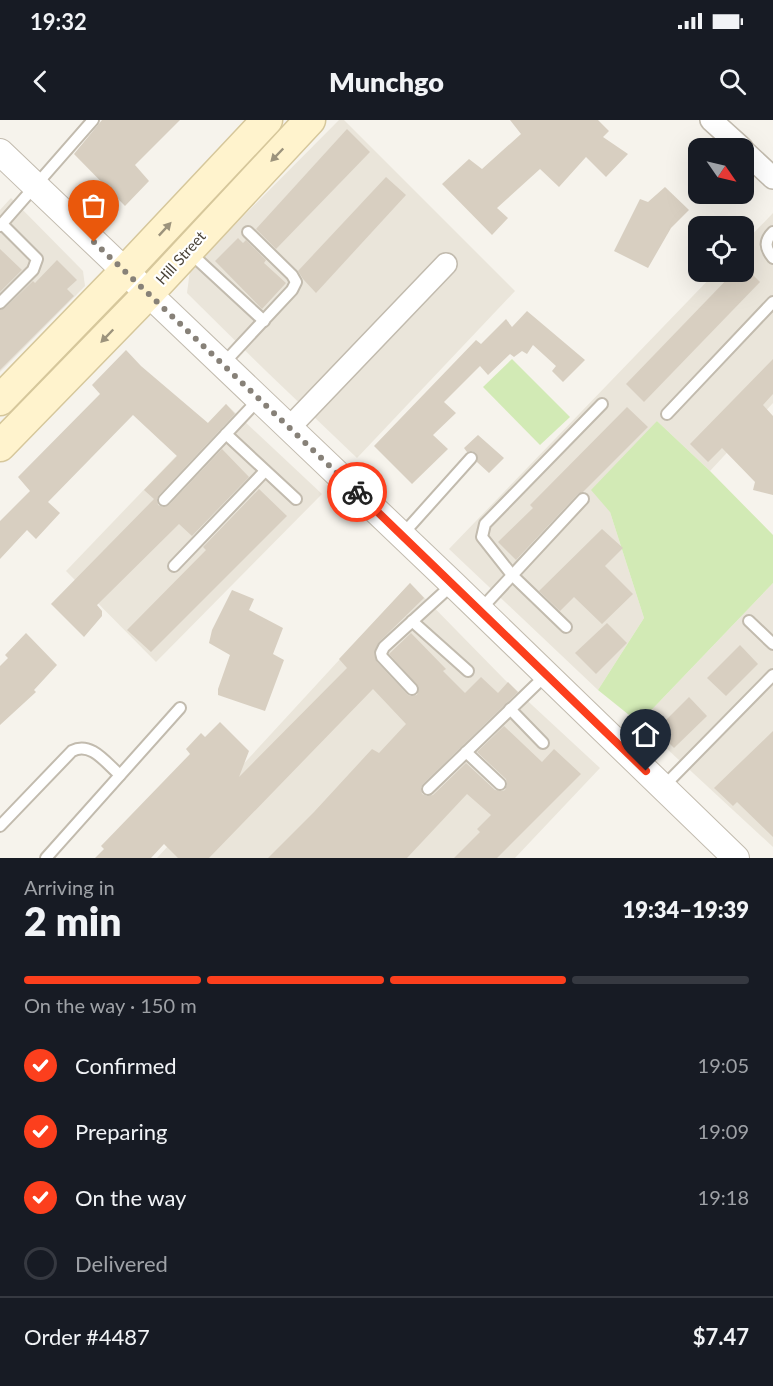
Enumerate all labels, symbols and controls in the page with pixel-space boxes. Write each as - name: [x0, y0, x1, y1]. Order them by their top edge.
- text: 19:32: [30, 8, 87, 35]
- icon: back: [24, 65, 57, 98]
- text: Munchgo: [329, 65, 444, 98]
- icon: search: [716, 65, 749, 98]
- north arrow: [688, 138, 754, 204]
- map controls: [688, 138, 754, 282]
- one-way arrow: [270, 147, 284, 161]
- pin: [68, 180, 119, 242]
- icon: bag: [77, 189, 110, 222]
- button: locate: [688, 216, 754, 282]
- one-way arrow: [158, 221, 172, 236]
- street label: Hill Street: [152, 227, 209, 288]
- one-way arrow: [100, 329, 114, 344]
- courier: [327, 462, 387, 522]
- icon: bike: [341, 476, 374, 509]
- pin: [620, 709, 671, 771]
- icon: home: [629, 718, 662, 751]
- text: Arriving in: [24, 875, 115, 899]
- text: 19:34–19:39: [623, 896, 749, 923]
- text: 2 min: [24, 898, 121, 944]
- text: On the way · 150 m: [24, 993, 197, 1017]
- icon: check: [24, 1049, 57, 1082]
- text: Confirmed: [75, 1052, 177, 1079]
- text: 19:05: [698, 1053, 749, 1077]
- icon: check: [24, 1115, 57, 1148]
- text: Preparing: [75, 1118, 167, 1145]
- text: 19:09: [698, 1119, 749, 1143]
- icon: check: [24, 1181, 57, 1214]
- text: On the way: [75, 1184, 186, 1211]
- text: 19:18: [698, 1185, 749, 1209]
- text: Delivered: [75, 1250, 168, 1277]
- text: Order #4487: [24, 1323, 150, 1350]
- text: $7.47: [693, 1323, 749, 1350]

